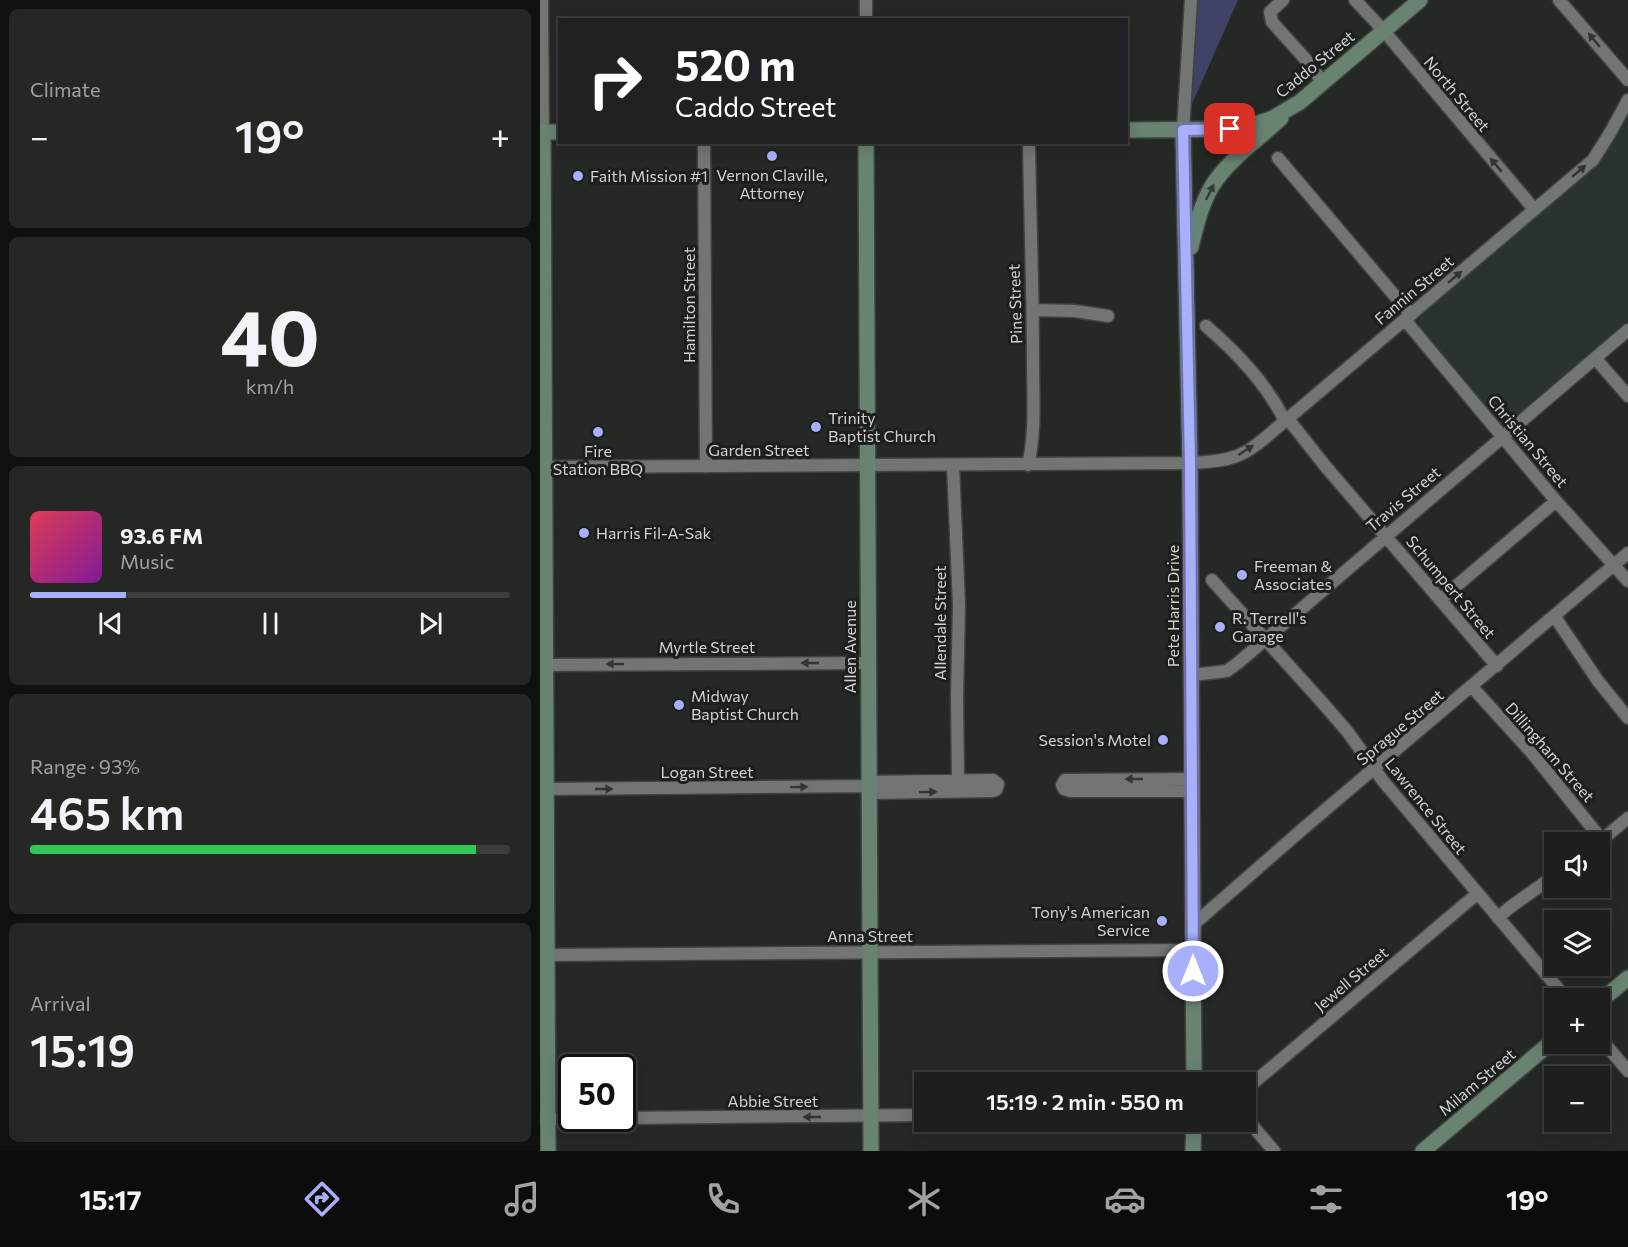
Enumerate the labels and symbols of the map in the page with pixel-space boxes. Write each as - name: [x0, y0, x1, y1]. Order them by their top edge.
- street label: Caddo Street: [1272, 26, 1358, 101]
- one-way arrow: [1587, 32, 1600, 48]
- street label: North Street: [1421, 52, 1495, 135]
- pin: [1204, 103, 1255, 154]
- marker: Vernon Claville, Attorney: [765, 149, 779, 163]
- one-way arrow: [1490, 157, 1503, 173]
- place label: Vernon Claville, Attorney: [716, 165, 828, 202]
- one-way arrow: [1571, 165, 1587, 178]
- place label: Faith Mission #1: [590, 166, 708, 185]
- marker: Faith Mission #1: [571, 169, 585, 183]
- one-way arrow: [1205, 184, 1215, 201]
- street label: Hamilton Street: [679, 247, 698, 363]
- street label: Fannin Street: [1370, 251, 1457, 328]
- street label: Pine Street: [1004, 263, 1025, 344]
- one-way arrow: [1447, 270, 1463, 283]
- street label: Christian Street: [1484, 391, 1573, 491]
- place label: Trinity Baptist Church: [828, 408, 936, 445]
- marker: Trinity Baptist Church: [809, 420, 823, 434]
- marker: Fire Station BBQ: [591, 425, 605, 439]
- street label: Garden Street: [708, 440, 810, 459]
- place label: Fire Station BBQ: [553, 441, 643, 478]
- one-way arrow: [1238, 445, 1254, 456]
- street label: Travis Street: [1362, 462, 1444, 535]
- place label: Harris Fil-A-Sak: [596, 523, 712, 542]
- marker: Harris Fil-A-Sak: [577, 526, 591, 540]
- street label: Schumpert Street: [1403, 531, 1500, 642]
- street label: Pete Harris Drive: [1163, 545, 1182, 667]
- place label: Freeman & Associates: [1254, 556, 1332, 593]
- street label: Allendale Street: [930, 565, 949, 681]
- marker: Freeman & Associates: [1235, 568, 1249, 582]
- street label: Allen Avenue: [840, 600, 859, 694]
- place label: R. Terrell's Garage: [1232, 608, 1307, 645]
- marker: R. Terrell's Garage: [1213, 620, 1227, 634]
- street label: Myrtle Street: [659, 637, 756, 656]
- one-way arrow: [800, 658, 819, 668]
- one-way arrow: [605, 659, 624, 669]
- street label: Sprague Street: [1352, 684, 1447, 769]
- place label: Midway Baptist Church: [691, 686, 799, 723]
- marker: Midway Baptist Church: [672, 698, 686, 712]
- street label: Dillingham Street: [1502, 698, 1599, 806]
- place label: Session's Motel: [1039, 730, 1151, 749]
- marker: Session's Motel: [1156, 733, 1170, 747]
- street label: Lawrence Street: [1382, 754, 1471, 858]
- street label: Logan Street: [660, 762, 754, 781]
- one-way arrow: [1124, 774, 1143, 784]
- one-way arrow: [790, 782, 809, 792]
- one-way arrow: [595, 784, 614, 794]
- one-way arrow: [918, 788, 937, 797]
- place label: Tony's American Service: [1031, 902, 1150, 939]
- marker: Tony's American Service: [1155, 914, 1169, 928]
- street label: Anna Street: [827, 926, 913, 945]
- position arrow: [1161, 939, 1225, 1003]
- street label: Jewell Street: [1310, 942, 1392, 1015]
- street label: Milam Street: [1435, 1044, 1519, 1119]
- speed limit sign: 50: [558, 1054, 636, 1132]
- street label: Abbie Street: [728, 1091, 819, 1110]
- one-way arrow: [803, 1112, 822, 1122]

